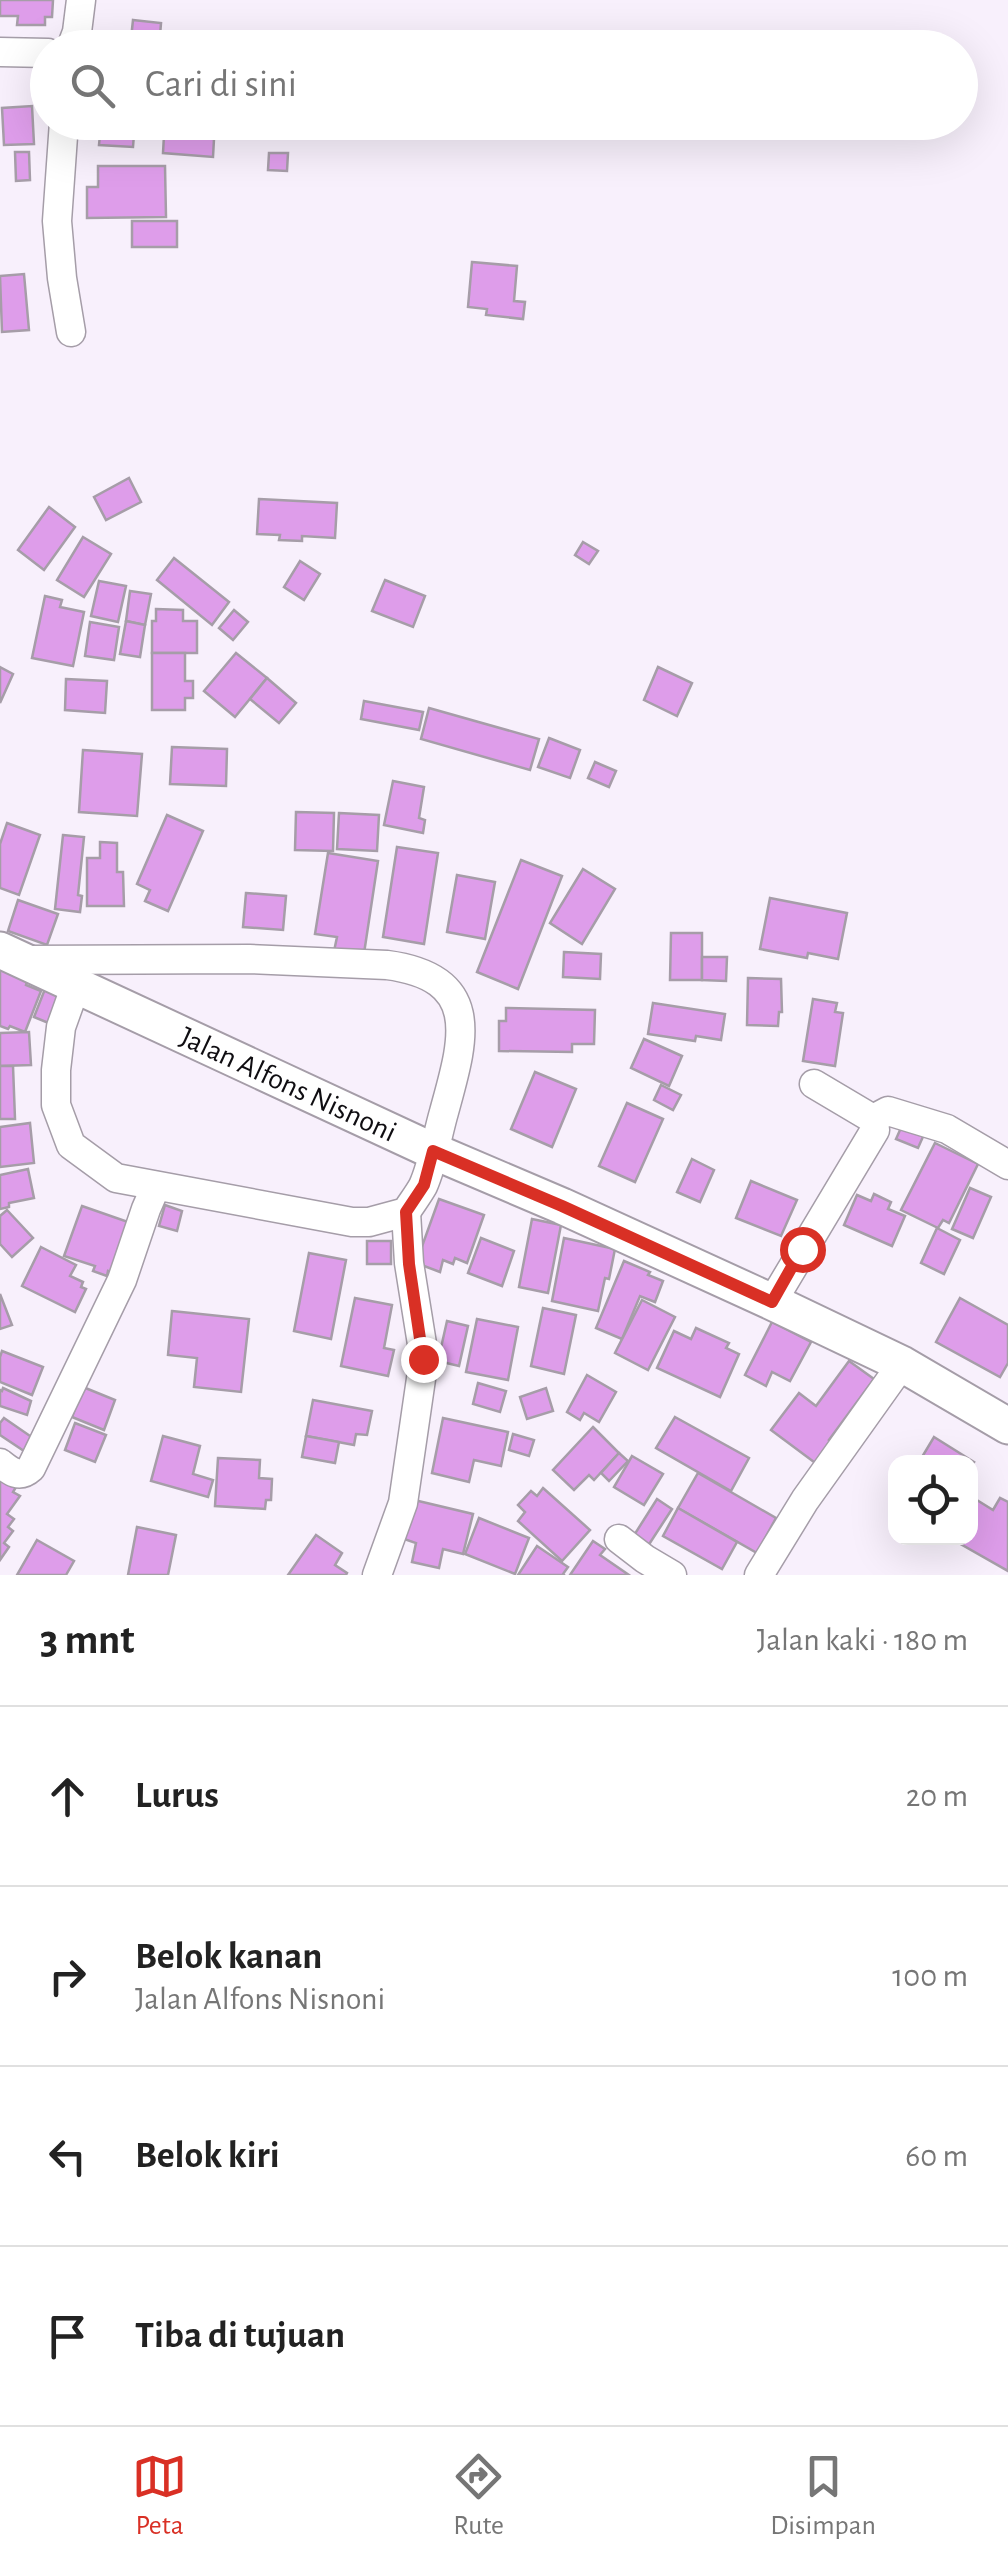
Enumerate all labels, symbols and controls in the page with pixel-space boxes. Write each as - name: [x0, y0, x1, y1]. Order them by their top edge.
- search box: [30, 30, 978, 140]
- icon: search: [65, 58, 120, 113]
- text: Cari di sini: [145, 66, 297, 104]
- street label: Jalan Alfons Nisnoni: [175, 1022, 401, 1148]
- route start: [780, 1227, 826, 1273]
- route end: [401, 1337, 447, 1383]
- map controls: [888, 1455, 978, 1545]
- button: locate: [888, 1455, 978, 1545]
- text: 3 mnt: [40, 1619, 135, 1661]
- text: Jalan kaki · 180 m: [757, 1624, 968, 1656]
- icon: ahead: [40, 1769, 95, 1824]
- text: Lurus: [135, 1777, 219, 1815]
- text: 20 m: [906, 1780, 968, 1812]
- text: Belok kanan: [135, 1938, 322, 1976]
- icon: right: [40, 1949, 95, 2004]
- text: 100 m: [892, 1960, 968, 1992]
- text: Jalan Alfons Nisnoni: [135, 1983, 385, 2015]
- icon: left: [40, 2129, 95, 2184]
- text: Belok kiri: [135, 2137, 280, 2175]
- text: 60 m: [905, 2140, 968, 2172]
- icon: arrive: [40, 2309, 95, 2364]
- text: Tiba di tujuan: [135, 2317, 345, 2355]
- tab: Peta: [132, 2449, 187, 2543]
- tab: Rute: [451, 2449, 506, 2543]
- tab: Disimpan: [770, 2449, 876, 2543]

